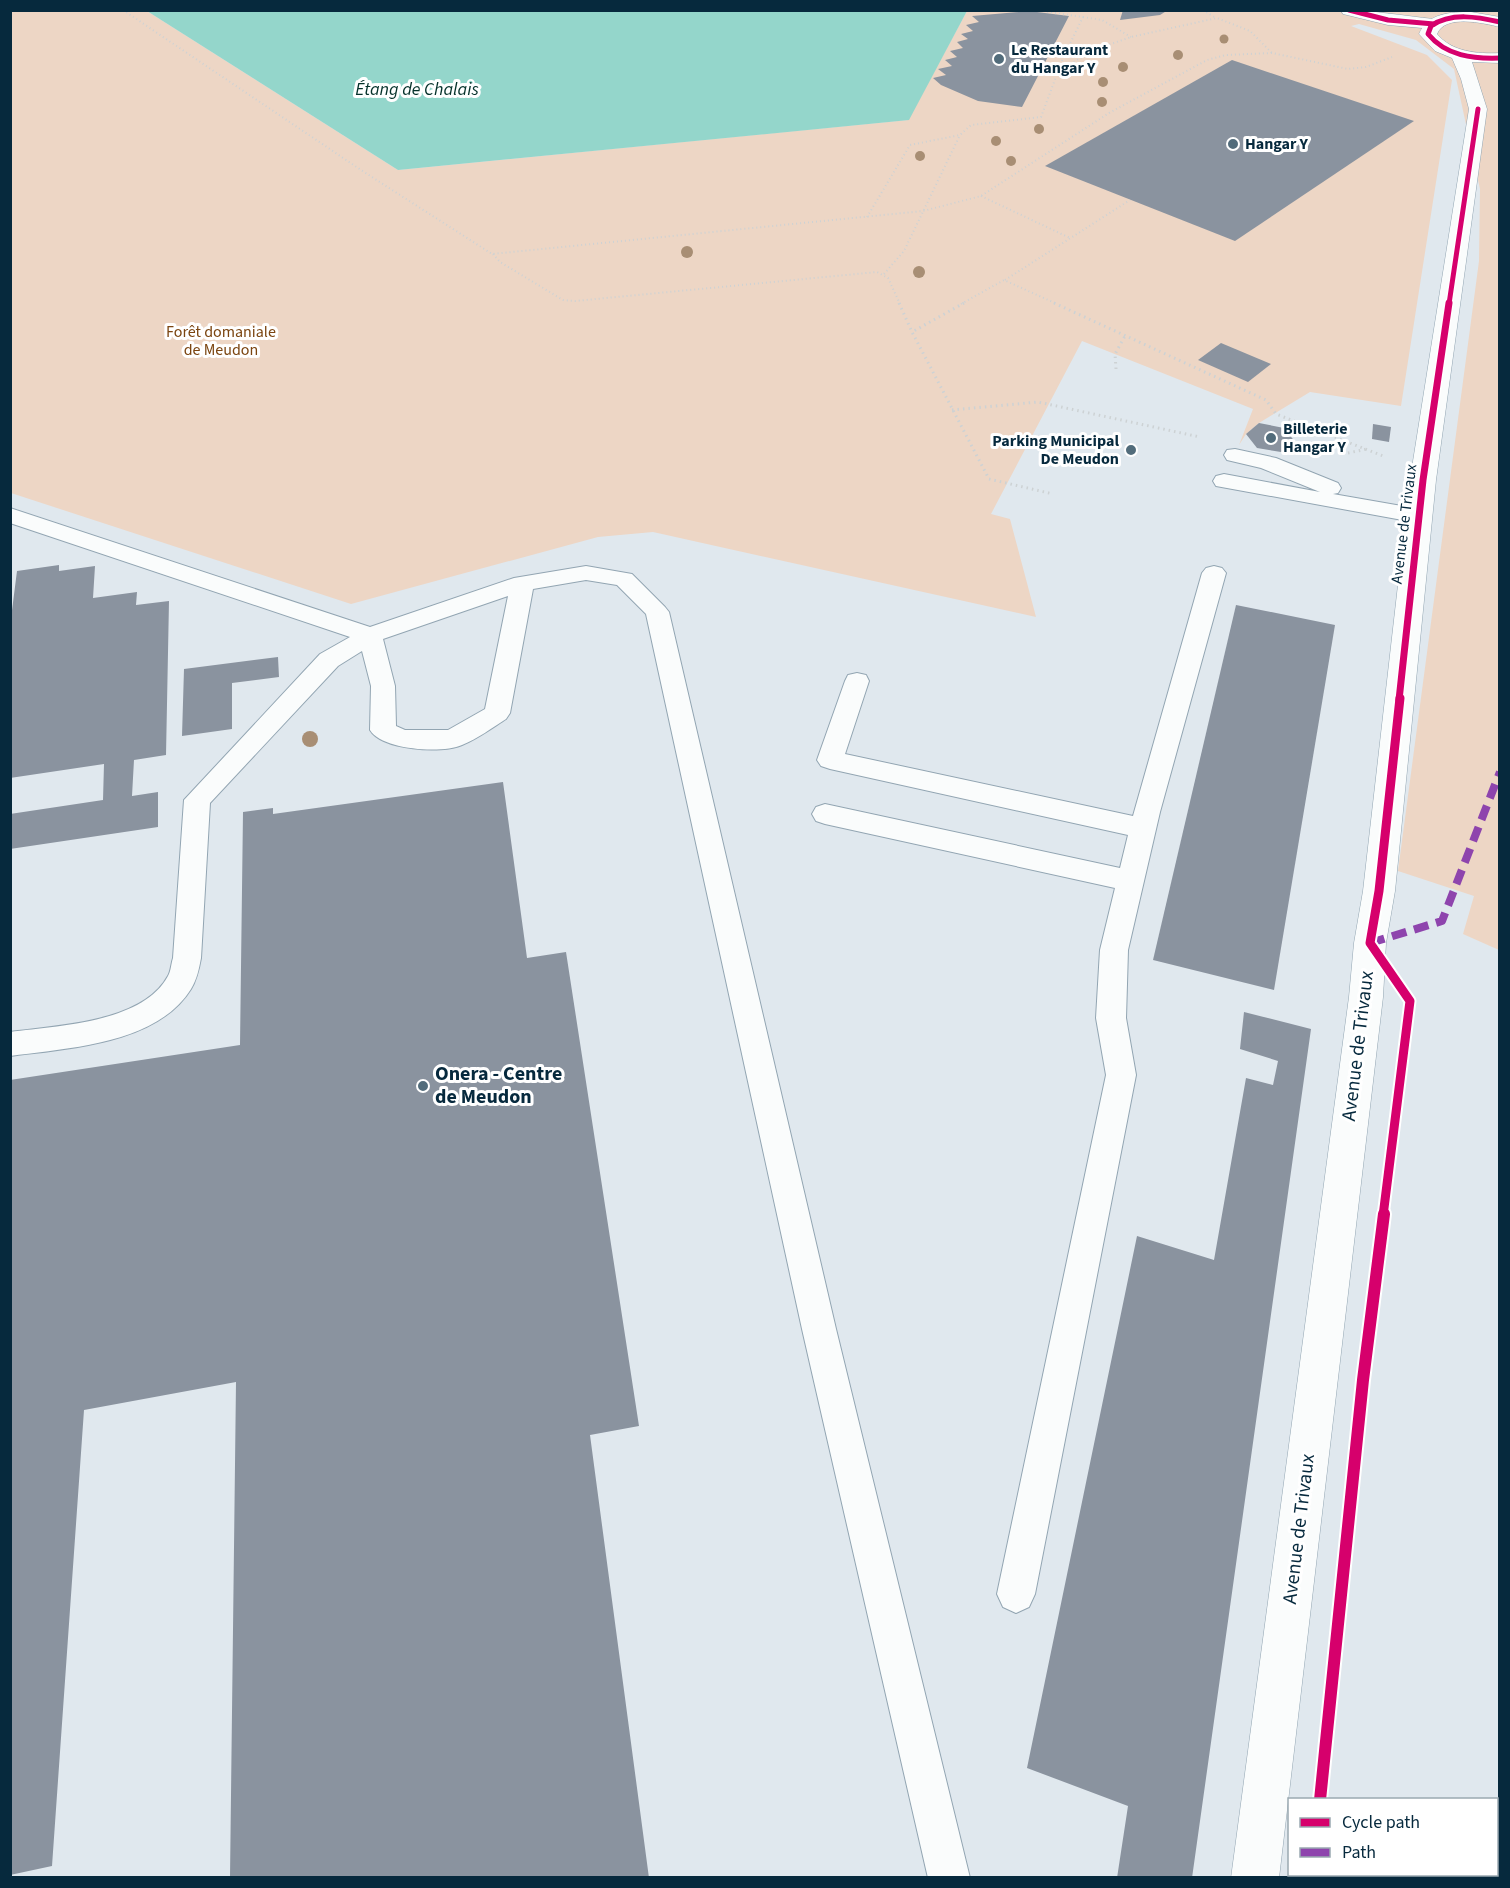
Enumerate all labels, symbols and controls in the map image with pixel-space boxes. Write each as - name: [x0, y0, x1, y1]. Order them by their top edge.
- place label: Le Restaurant du Hangar Y: [1011, 39, 1108, 79]
- marker: Le Restaurant du Hangar Y: [992, 52, 1006, 66]
- water label: Étang de Chalais: [355, 77, 479, 102]
- place label: Hangar Y: [1245, 133, 1309, 155]
- marker: Hangar Y: [1226, 137, 1240, 151]
- park label: Forêt domaniale de Meudon: [166, 321, 276, 361]
- place label: Billeterie Hangar Y: [1283, 418, 1348, 458]
- place label: Parking Municipal De Meudon: [992, 430, 1119, 470]
- marker: Billeterie Hangar Y: [1264, 431, 1278, 445]
- marker: Parking Municipal De Meudon: [1124, 443, 1138, 457]
- street label: Avenue de Trivaux: [1386, 463, 1422, 585]
- street label: Avenue de Trivaux: [1335, 969, 1381, 1123]
- place label: Onera - Centre de Meudon: [435, 1060, 562, 1111]
- marker: Onera - Centre de Meudon: [416, 1079, 430, 1093]
- street label: Avenue de Trivaux: [1276, 1452, 1322, 1606]
- legend: [1288, 1798, 1498, 1876]
- text: Cycle path: [1342, 1810, 1420, 1835]
- text: Path: [1342, 1840, 1376, 1865]

